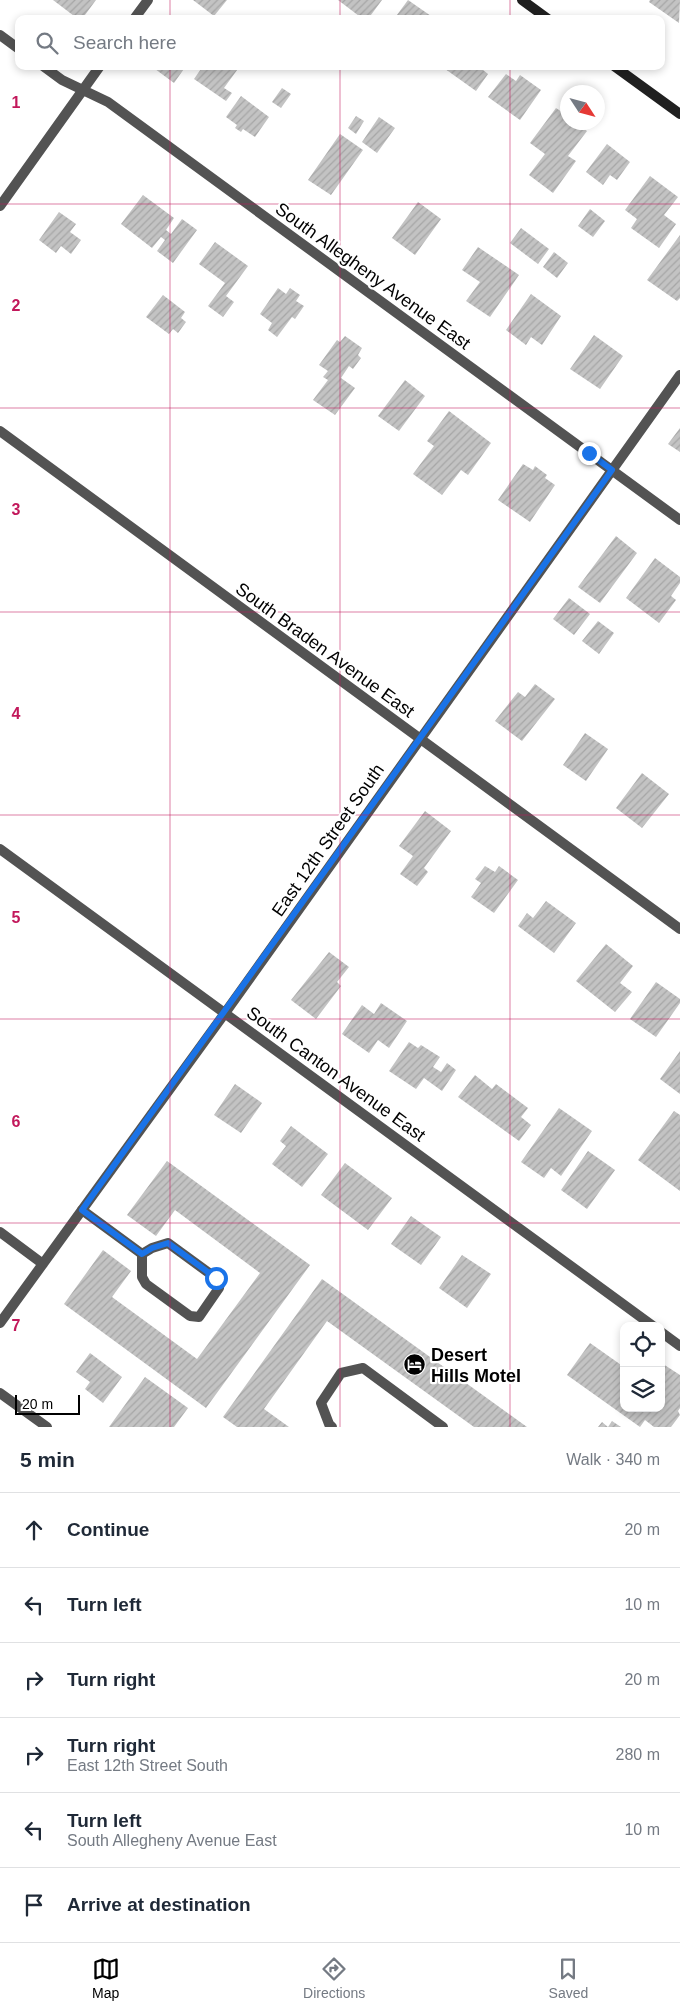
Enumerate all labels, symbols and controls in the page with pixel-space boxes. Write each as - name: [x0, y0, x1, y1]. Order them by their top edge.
- search box: [15, 15, 665, 70]
- icon: search: [33, 29, 61, 57]
- text: Search here: [73, 32, 177, 53]
- north arrow: [560, 85, 605, 130]
- text: 1: [12, 94, 21, 111]
- street label: South Allegheny Avenue East: [272, 199, 474, 353]
- text: 2: [12, 297, 21, 314]
- route end: [578, 442, 601, 465]
- text: 3: [12, 501, 21, 518]
- street label: South Braden Avenue East: [232, 578, 418, 722]
- text: 4: [12, 705, 21, 722]
- street label: East 12th Street South: [268, 760, 388, 920]
- text: 5: [12, 909, 21, 926]
- street label: South Canton Avenue East: [243, 1002, 429, 1146]
- text: 6: [12, 1113, 21, 1130]
- route start: [205, 1267, 228, 1290]
- text: 7: [12, 1317, 21, 1334]
- map controls: [620, 1322, 665, 1412]
- button: locate: [620, 1322, 665, 1367]
- place label: Desert Hills Motel: [431, 1345, 521, 1386]
- hotel icon: Desert Hills Motel: [403, 1353, 427, 1377]
- button: layers: [620, 1367, 665, 1412]
- scale bar: [15, 1392, 80, 1415]
- text: 20 m: [22, 1396, 53, 1412]
- text: 5 min: [20, 1448, 75, 1471]
- text: Walk · 340 m: [566, 1451, 660, 1468]
- icon: ahead: [20, 1516, 48, 1544]
- text: Continue: [67, 1519, 149, 1540]
- text: 20 m: [624, 1521, 660, 1538]
- icon: left: [20, 1591, 48, 1619]
- text: Turn left: [67, 1594, 142, 1615]
- text: 10 m: [624, 1596, 660, 1613]
- icon: right: [20, 1666, 48, 1694]
- text: Turn right: [67, 1669, 155, 1690]
- text: 20 m: [624, 1671, 660, 1688]
- text: Turn right: [67, 1735, 155, 1756]
- icon: right: [20, 1741, 48, 1769]
- text: 280 m: [616, 1746, 660, 1763]
- text: East 12th Street South: [67, 1757, 228, 1774]
- text: Turn left: [67, 1810, 142, 1831]
- icon: left: [20, 1816, 48, 1844]
- text: 10 m: [624, 1821, 660, 1838]
- text: South Allegheny Avenue East: [67, 1832, 277, 1849]
- icon: arrive: [20, 1891, 48, 1919]
- text: Arrive at destination: [67, 1894, 251, 1915]
- tab: Map: [92, 1955, 120, 2001]
- tab: Directions: [303, 1955, 365, 2001]
- tab: Saved: [549, 1955, 588, 2001]

